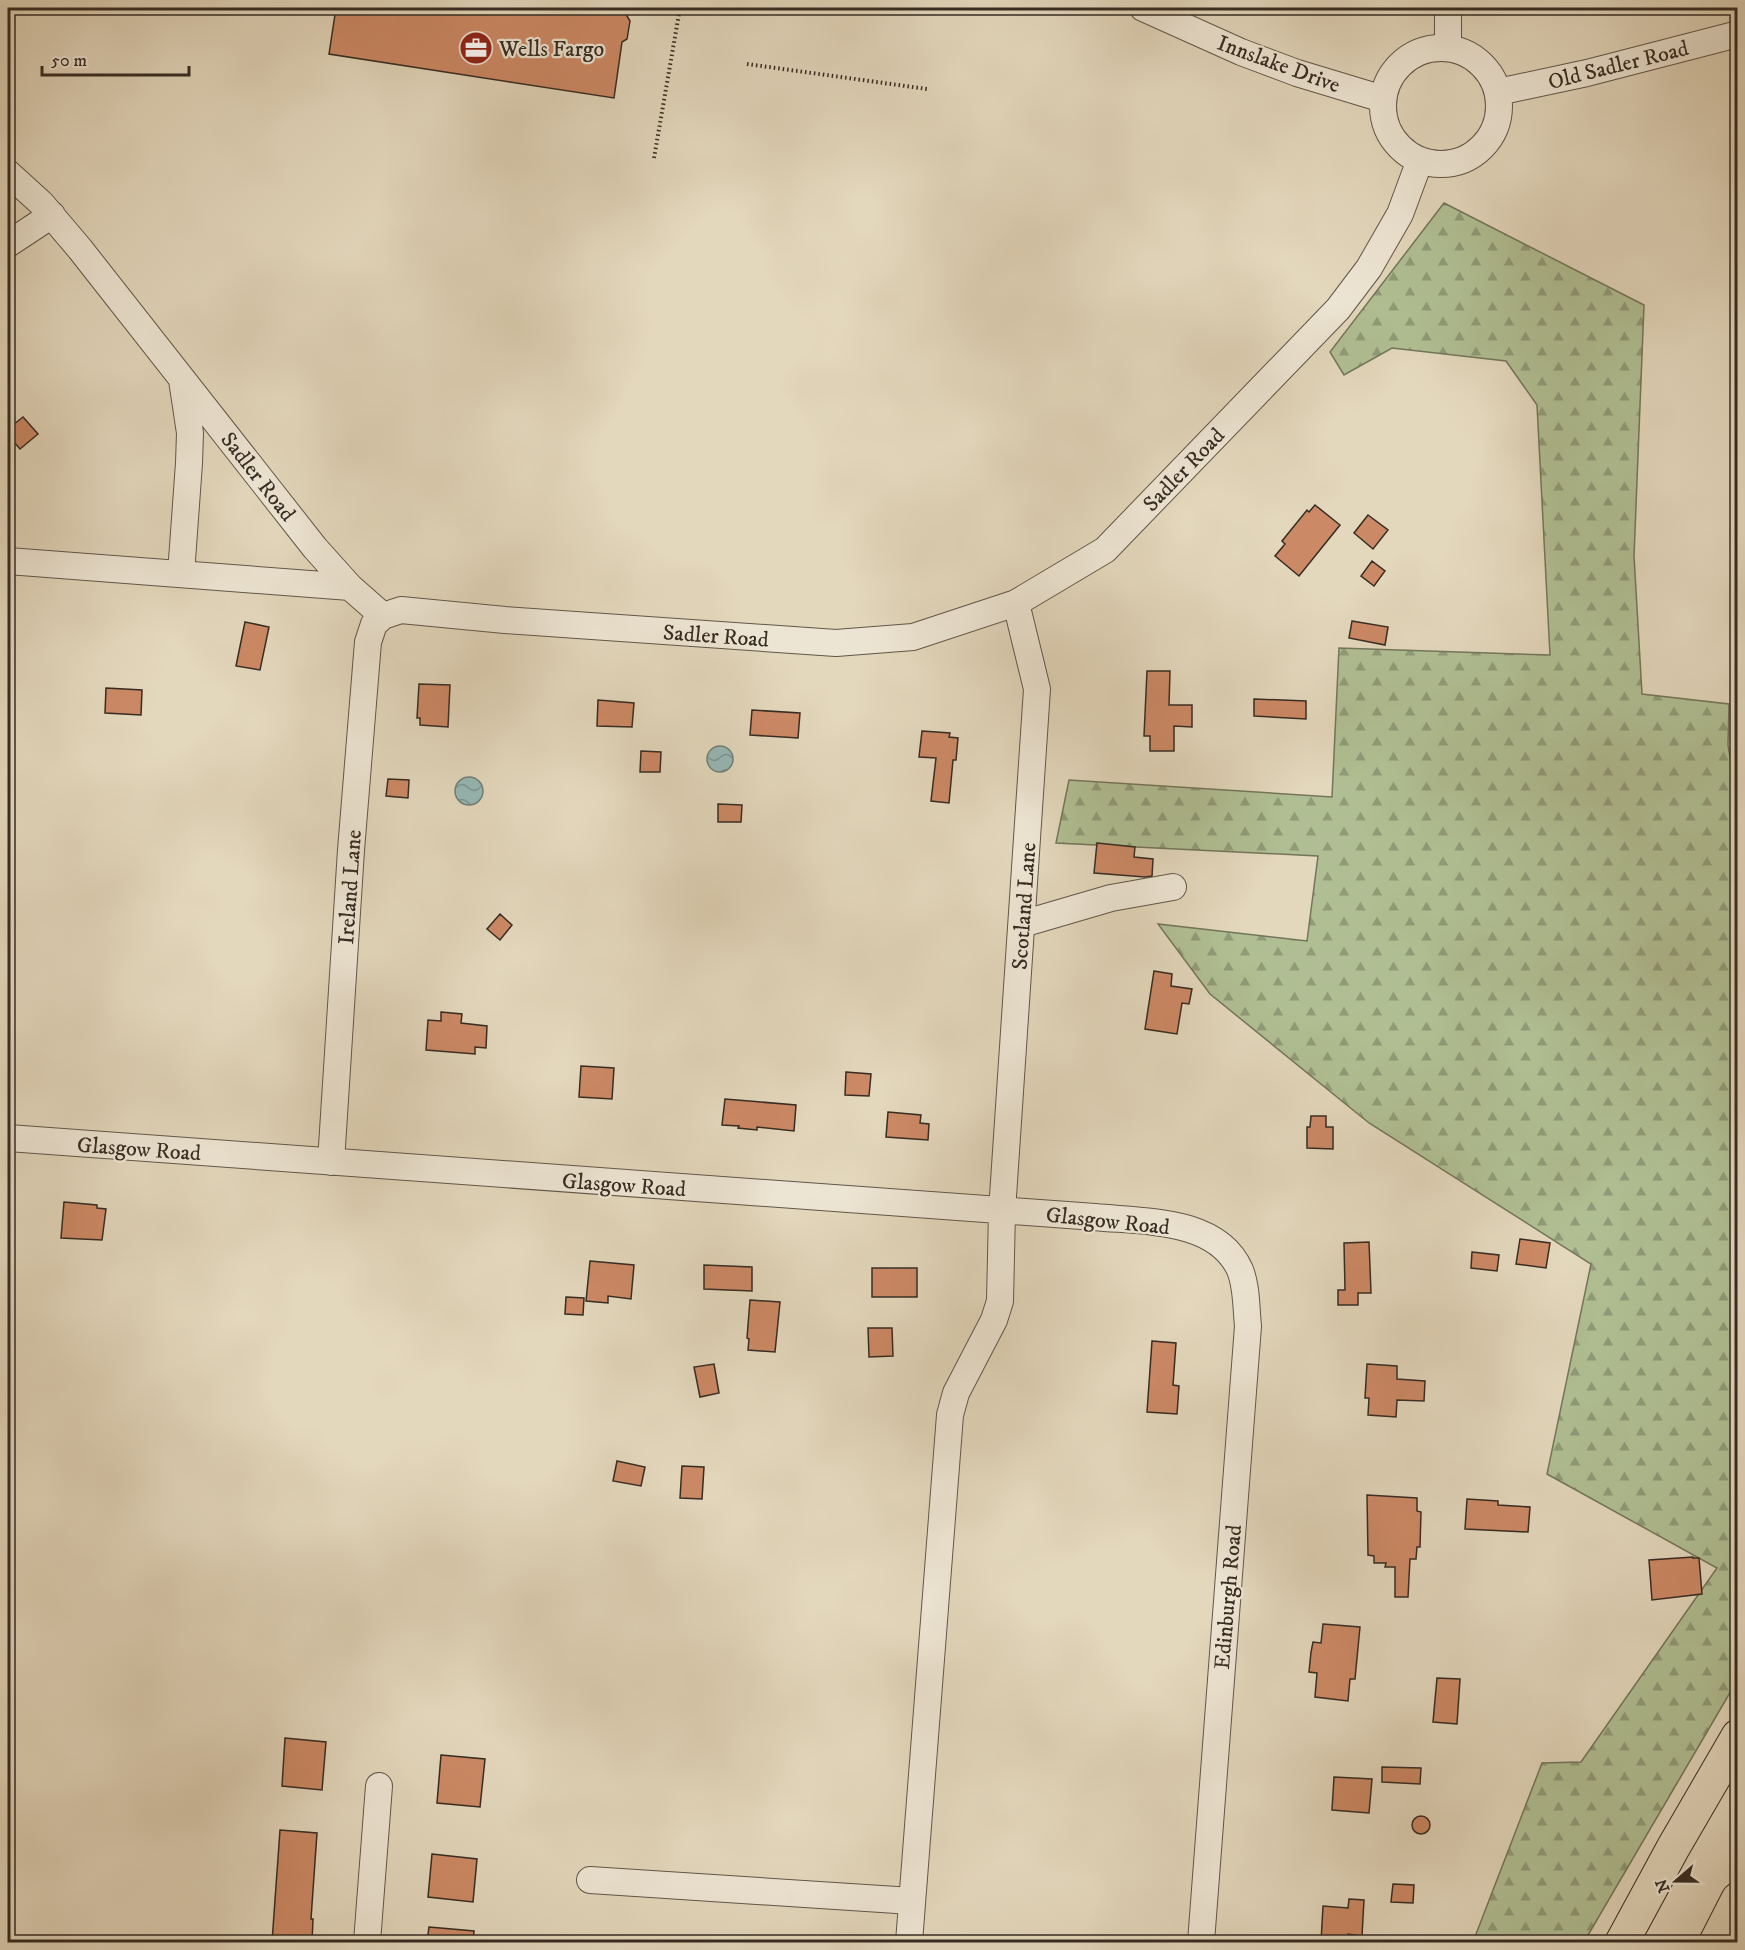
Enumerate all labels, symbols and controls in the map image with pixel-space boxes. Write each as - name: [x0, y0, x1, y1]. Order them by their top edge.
- office icon: Wells Fargo: [458, 30, 494, 66]
- street label: Innslake Drive: [1213, 30, 1344, 99]
- street label: Old Sadler Road: [1545, 35, 1691, 96]
- place label: Wells Fargo: [498, 36, 604, 63]
- scale bar: [42, 39, 189, 77]
- text: 50 m: [51, 50, 87, 72]
- street label: Sadler Road: [1138, 423, 1231, 518]
- street label: Sadler Road: [215, 427, 301, 527]
- street label: Sadler Road: [662, 619, 770, 654]
- street label: Ireland Lane: [333, 829, 368, 945]
- street label: Scotland Lane: [1007, 842, 1042, 971]
- street label: Glasgow Road: [76, 1132, 202, 1167]
- street label: Glasgow Road: [561, 1168, 687, 1203]
- street label: Glasgow Road: [1045, 1202, 1171, 1241]
- street label: Edinburgh Road: [1209, 1524, 1248, 1671]
- north arrow: [1646, 1851, 1706, 1911]
- text: N: [1651, 1876, 1674, 1895]

